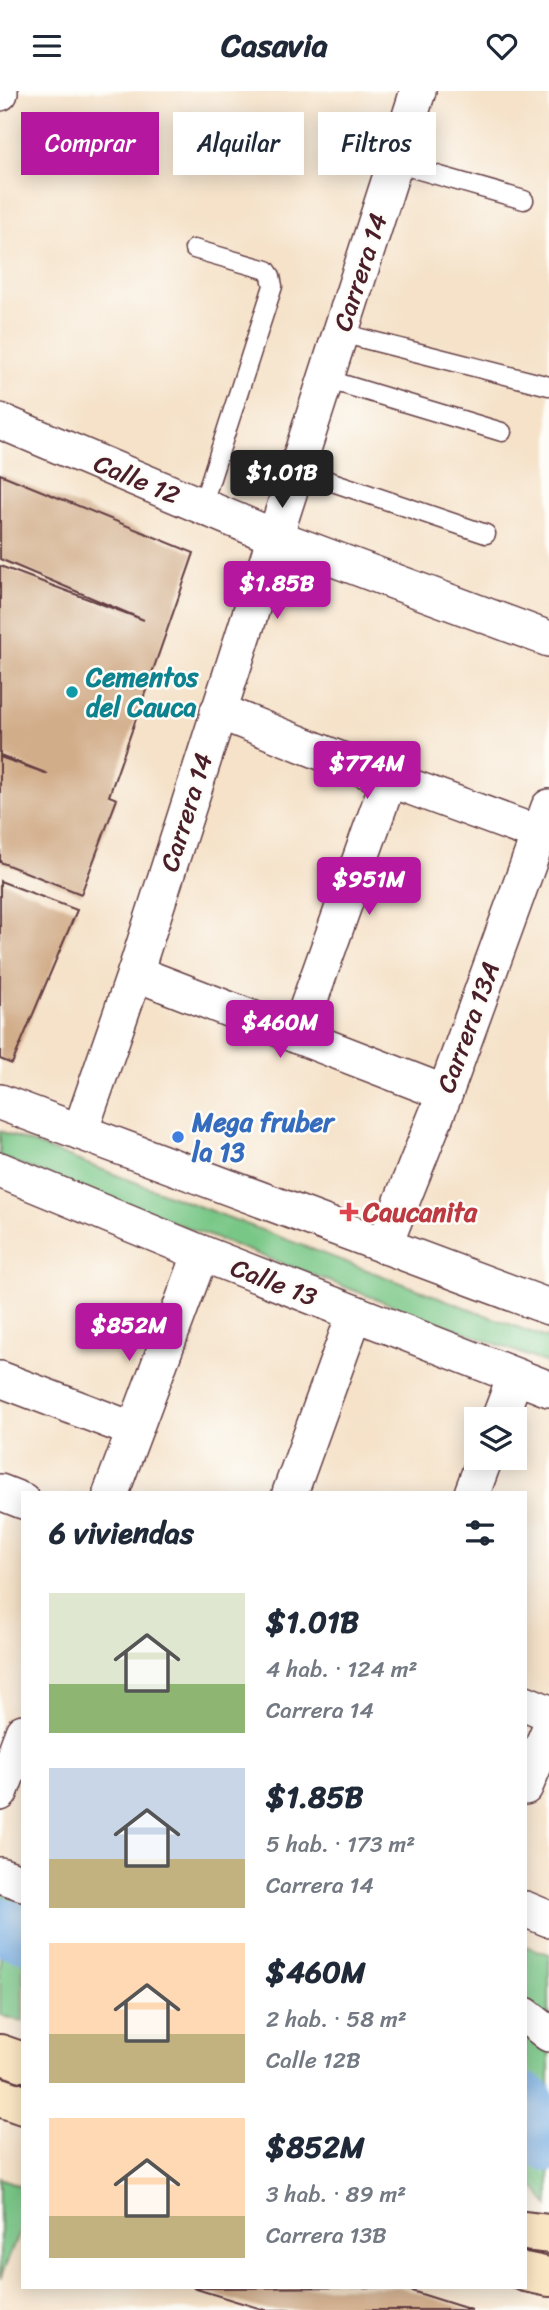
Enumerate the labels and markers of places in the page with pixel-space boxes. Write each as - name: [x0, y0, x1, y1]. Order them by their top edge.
- pin: $1.01B: [225, 451, 339, 510]
- pin: $1.85B: [220, 561, 334, 621]
- place label: Cementos del Cauca: [85, 654, 199, 730]
- marker: Cementos del Cauca: [64, 684, 80, 700]
- pin: $774M: [318, 741, 416, 801]
- pin: $951M: [320, 857, 418, 917]
- pin: $460M: [231, 1000, 329, 1060]
- place label: Mega fruber la 13: [191, 1099, 336, 1175]
- marker: Mega fruber la 13: [170, 1129, 186, 1145]
- place label: Caucanita: [362, 1189, 478, 1235]
- marker: Caucanita: [341, 1204, 357, 1220]
- pin: $852M: [80, 1303, 178, 1363]

